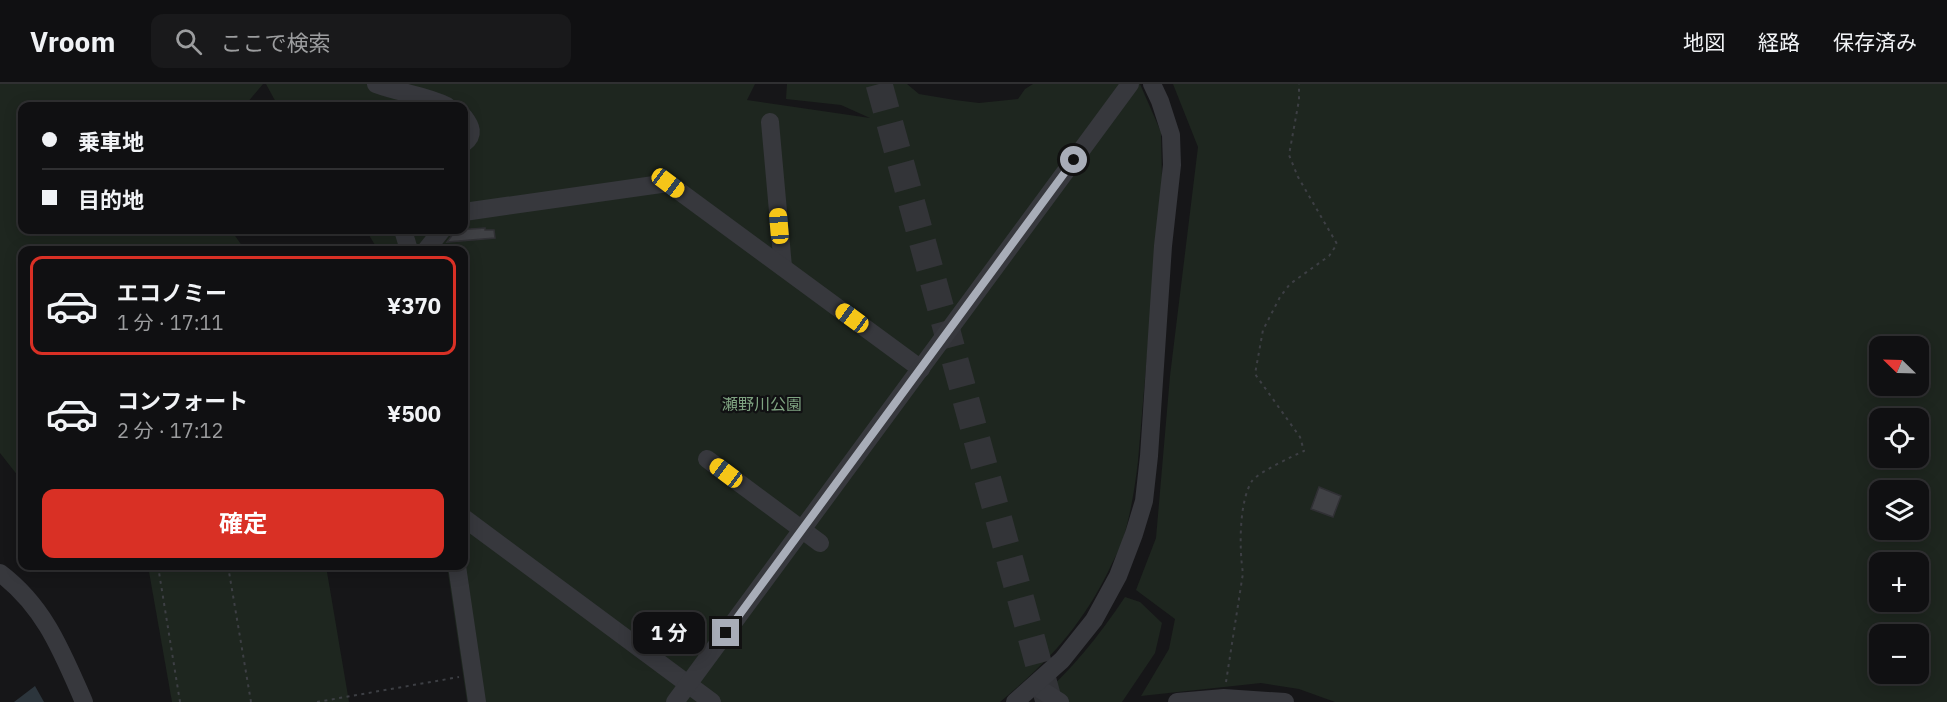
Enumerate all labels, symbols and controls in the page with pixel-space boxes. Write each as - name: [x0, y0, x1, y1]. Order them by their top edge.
- search box: [151, 14, 571, 68]
- text: Vroom: [30, 23, 115, 60]
- icon: search: [172, 25, 205, 58]
- text: ここで検索: [220, 28, 330, 57]
- text: 地図: [1683, 28, 1725, 56]
- text: 経路: [1758, 28, 1800, 56]
- text: 保存済み: [1833, 28, 1917, 56]
- text: 乗車地: [78, 127, 144, 156]
- route start: [1060, 146, 1087, 173]
- car: [648, 165, 688, 201]
- text: 目的地: [78, 185, 144, 214]
- car: [768, 207, 790, 245]
- text: エコノミー: [117, 278, 227, 307]
- icon: car: [45, 279, 99, 333]
- text: ¥370: [387, 291, 441, 320]
- car: [832, 300, 872, 336]
- text: 1 分 · 17:11: [117, 309, 224, 336]
- north arrow: [1869, 336, 1929, 396]
- map controls: [1869, 336, 1929, 684]
- text: コンフォート: [117, 386, 248, 415]
- icon: car: [45, 387, 99, 441]
- park label: 瀬野川公園: [722, 394, 802, 414]
- text: ¥500: [387, 399, 441, 428]
- button: locate: [1869, 408, 1929, 468]
- text: 2 分 · 17:12: [117, 417, 224, 444]
- car: [706, 455, 746, 491]
- button: layers: [1869, 480, 1929, 540]
- button: 確定: [42, 489, 444, 558]
- button: +: [1869, 552, 1929, 612]
- callout: 1 分: [633, 612, 705, 654]
- text: 1 分: [651, 619, 687, 646]
- route end: [712, 619, 739, 646]
- button: −: [1869, 624, 1929, 684]

